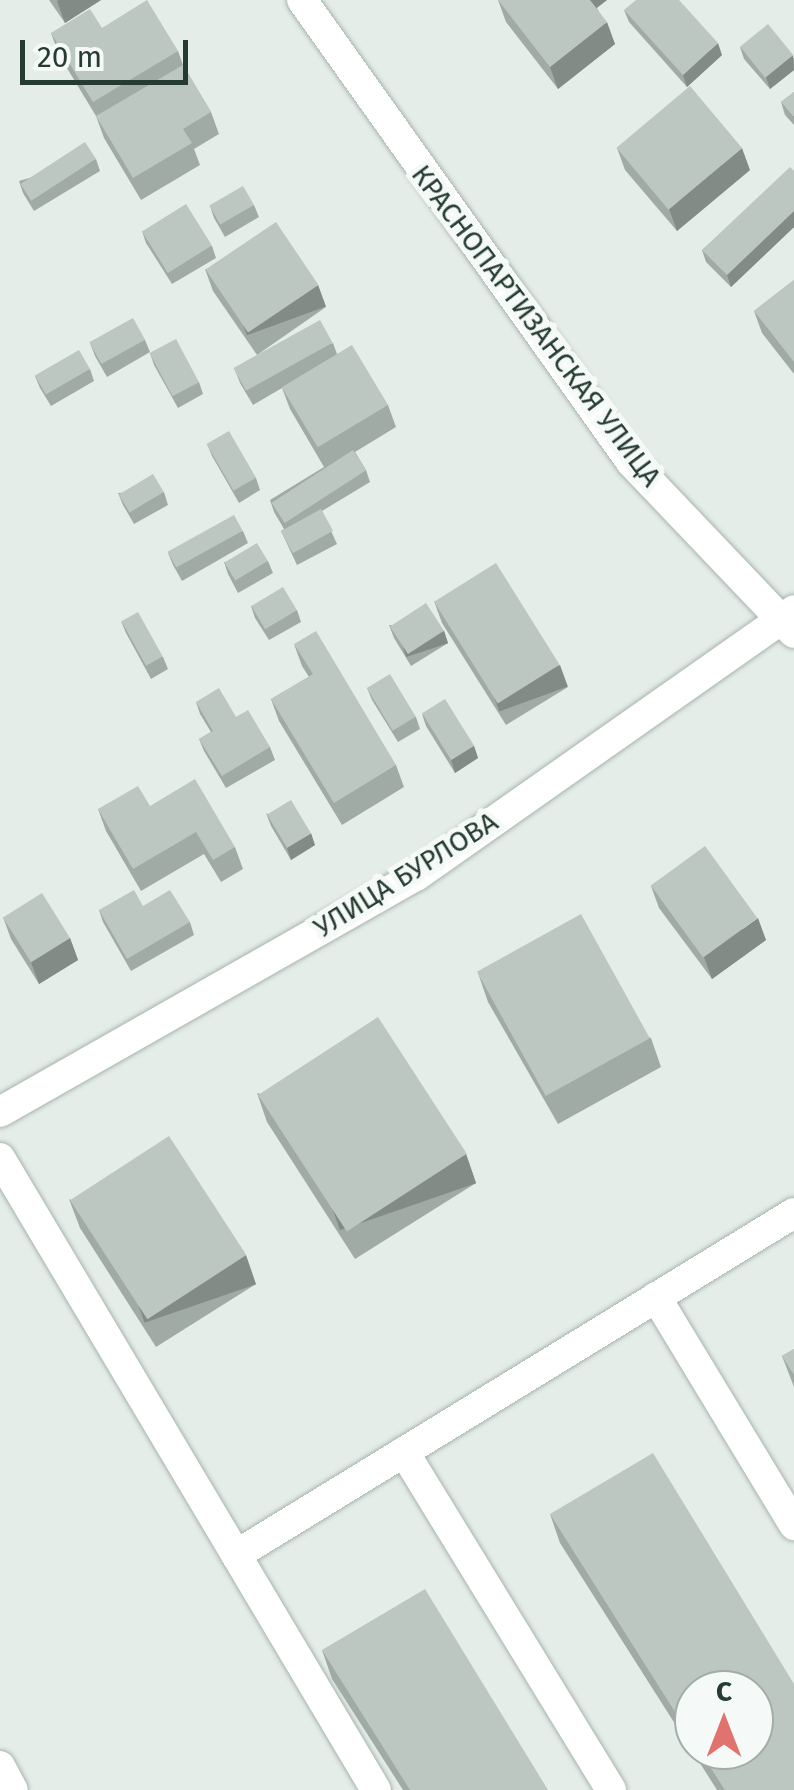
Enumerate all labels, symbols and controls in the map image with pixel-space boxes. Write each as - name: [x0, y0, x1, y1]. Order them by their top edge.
- scale bar: [25, 20, 192, 82]
- text: 20 m: [37, 39, 102, 75]
- street label: КРАСНОПАРТИЗАНСКАЯ УЛИЦА: [404, 159, 668, 493]
- street label: УЛИЦА БУРЛОВА: [308, 805, 504, 945]
- north arrow: [674, 1670, 774, 1770]
- text: С: [716, 1675, 732, 1708]

